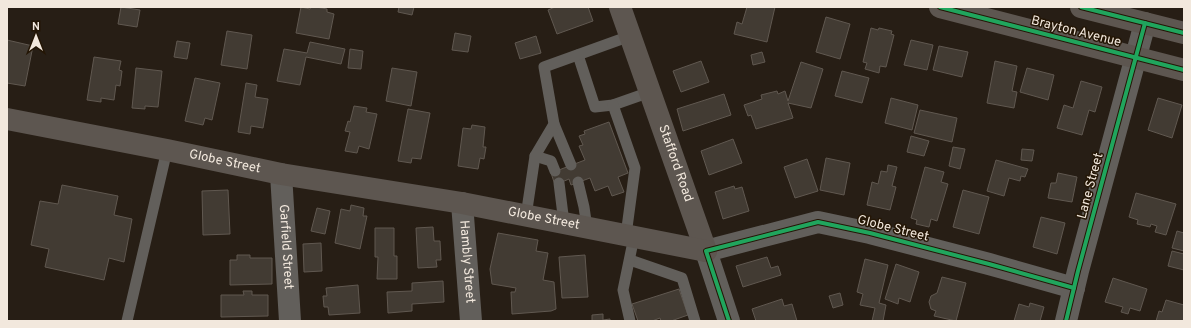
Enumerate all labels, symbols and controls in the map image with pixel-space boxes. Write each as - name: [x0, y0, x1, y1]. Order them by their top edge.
- street label: Brayton Avenue: [1029, 13, 1123, 51]
- north arrow: [16, 16, 56, 56]
- text: N: [32, 20, 40, 34]
- street label: Stafford Road: [654, 123, 696, 204]
- street label: Globe Street: [187, 147, 262, 178]
- street label: Lane Street: [1075, 151, 1107, 221]
- street label: Garfield Street: [275, 204, 296, 290]
- street label: Globe Street: [506, 204, 581, 234]
- street label: Globe Street: [856, 212, 930, 246]
- street label: Hambly Street: [455, 220, 478, 304]

